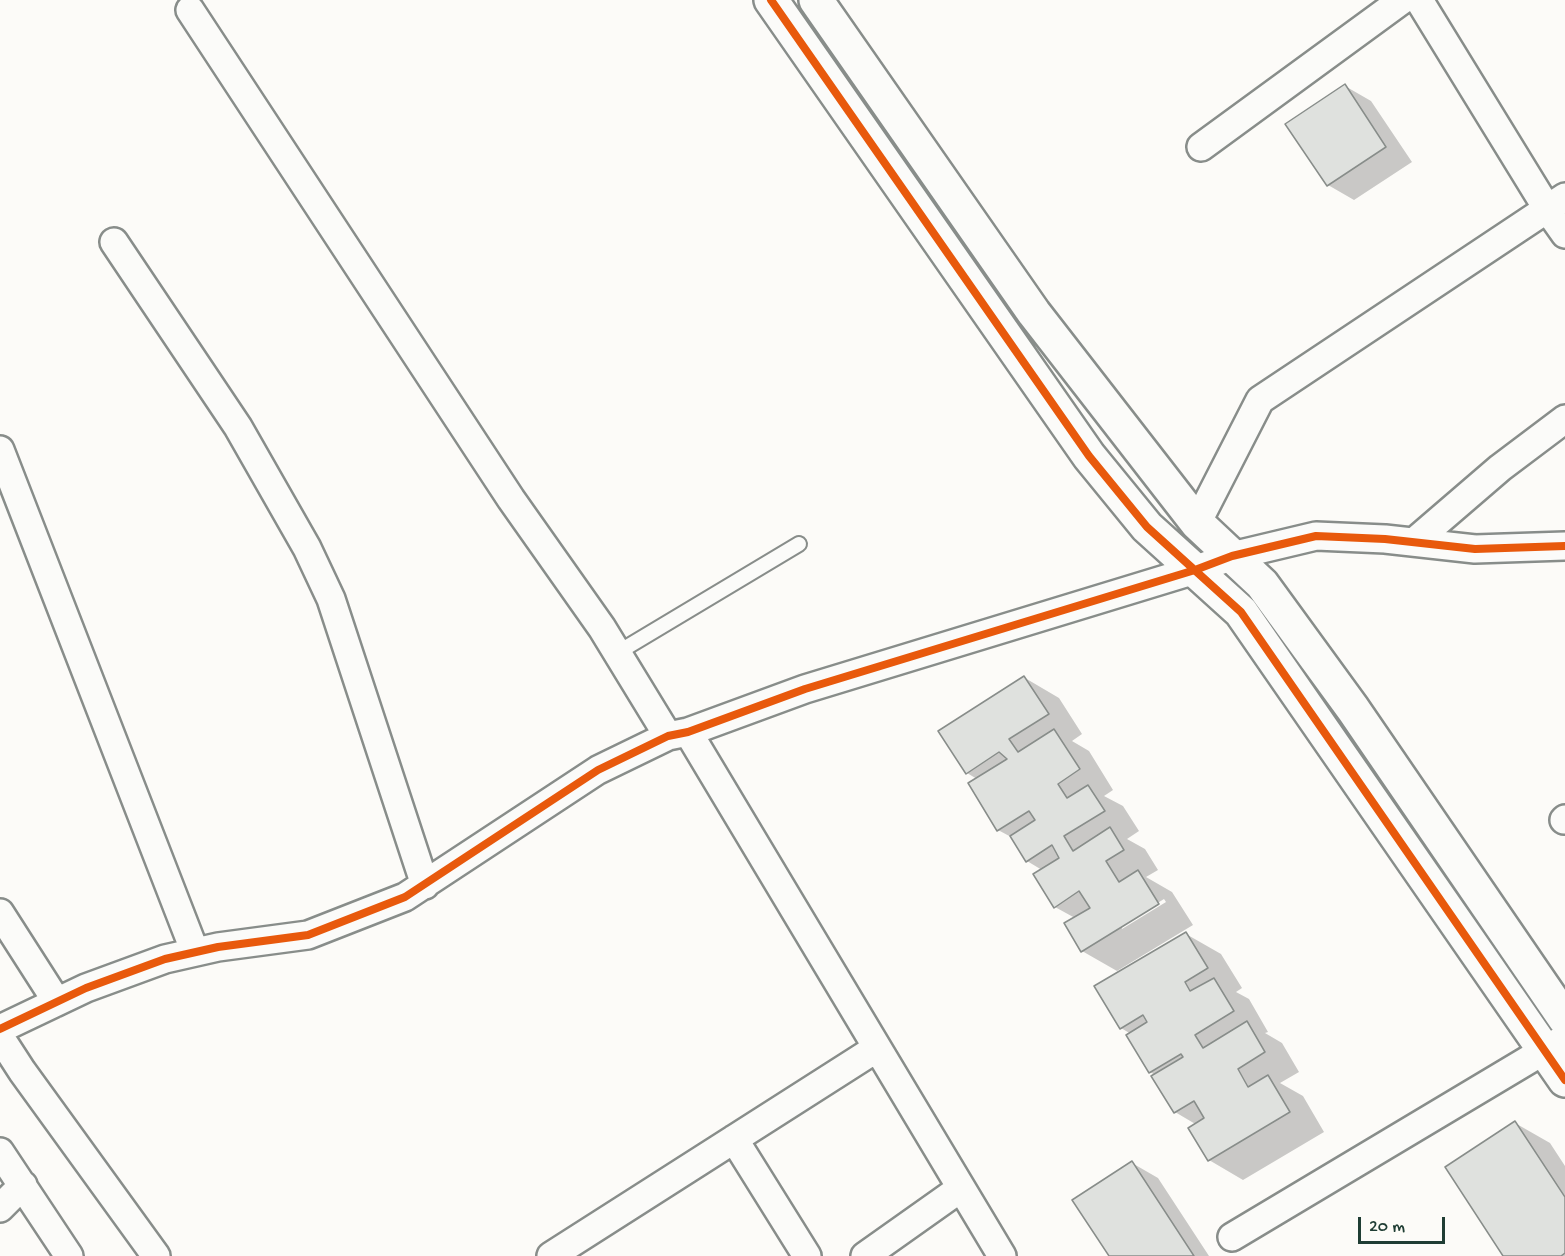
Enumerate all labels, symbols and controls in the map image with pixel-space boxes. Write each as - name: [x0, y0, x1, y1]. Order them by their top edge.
- scale bar: [1361, 1205, 1448, 1243]
- text: 20 m: [1369, 1217, 1405, 1238]

